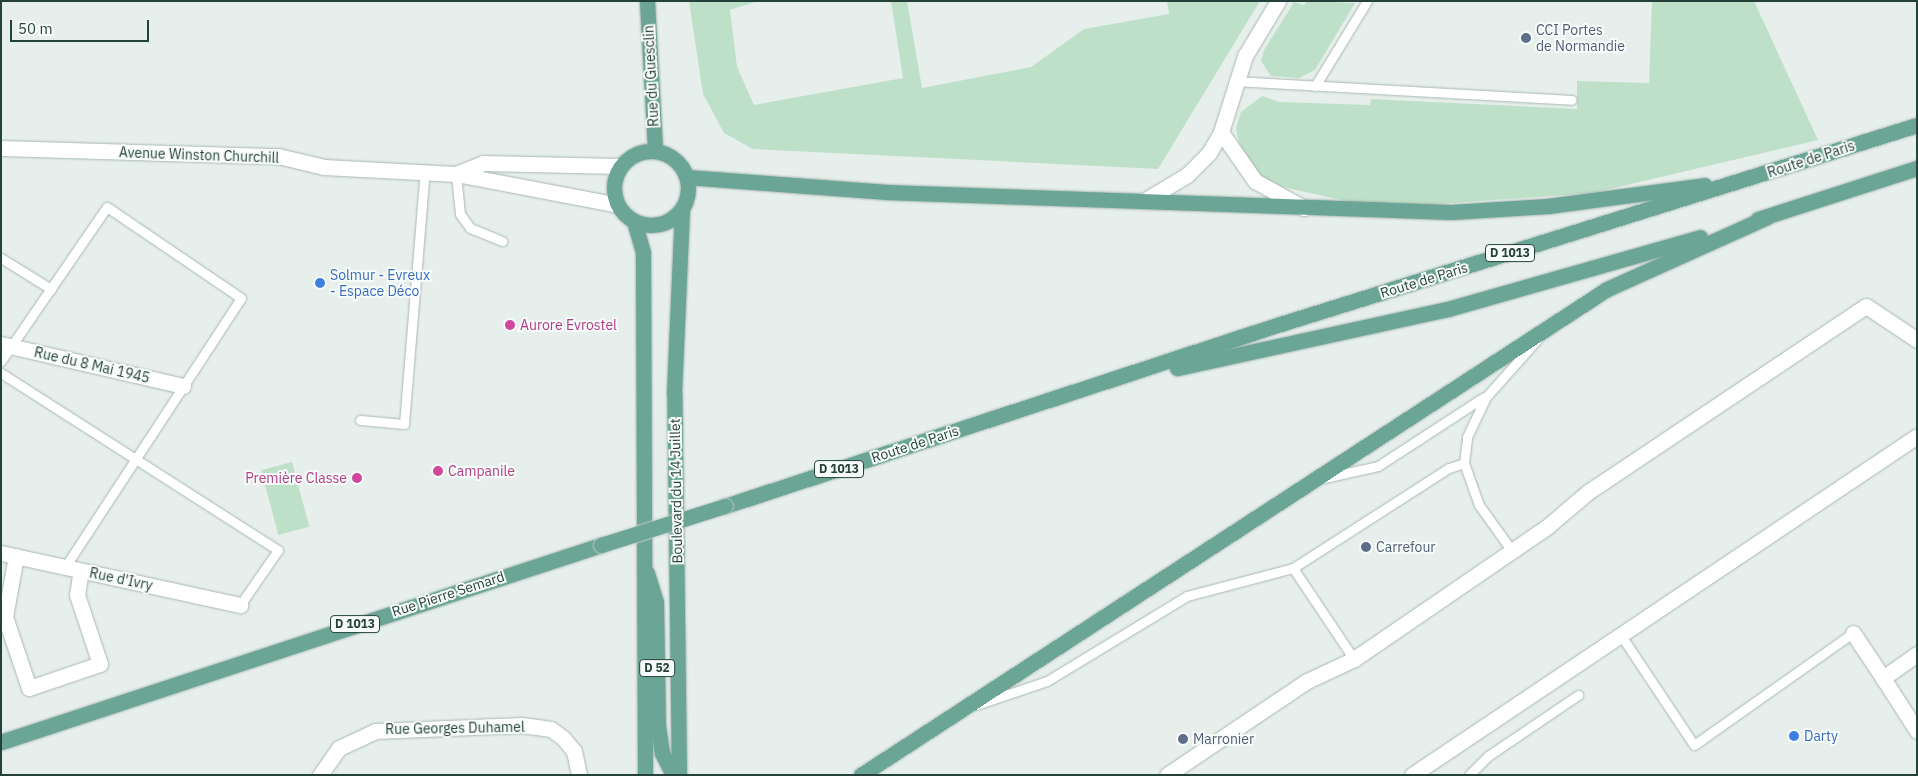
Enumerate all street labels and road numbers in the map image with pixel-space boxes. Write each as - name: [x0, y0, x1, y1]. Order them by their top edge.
- street label: Rue du Guesclin: [640, 25, 662, 127]
- street label: Route de Paris: [1765, 137, 1857, 181]
- street label: Avenue Winston Churchill: [119, 144, 279, 166]
- road number: D 1013: [1485, 244, 1535, 262]
- street label: Route de Paris: [1378, 259, 1470, 301]
- street label: Rue du 8 Mai 1945: [33, 344, 151, 386]
- street label: Boulevard du 14 Juillet: [666, 418, 686, 564]
- street label: Route de Paris: [869, 422, 961, 466]
- road number: D 1013: [814, 459, 864, 478]
- street label: Rue d'Ivry: [88, 564, 154, 594]
- street label: Rue Pierre Semard: [390, 568, 506, 620]
- road number: D 1013: [330, 614, 380, 634]
- road number: D 52: [638, 658, 676, 678]
- street label: Rue Georges Duhamel: [385, 718, 525, 738]

